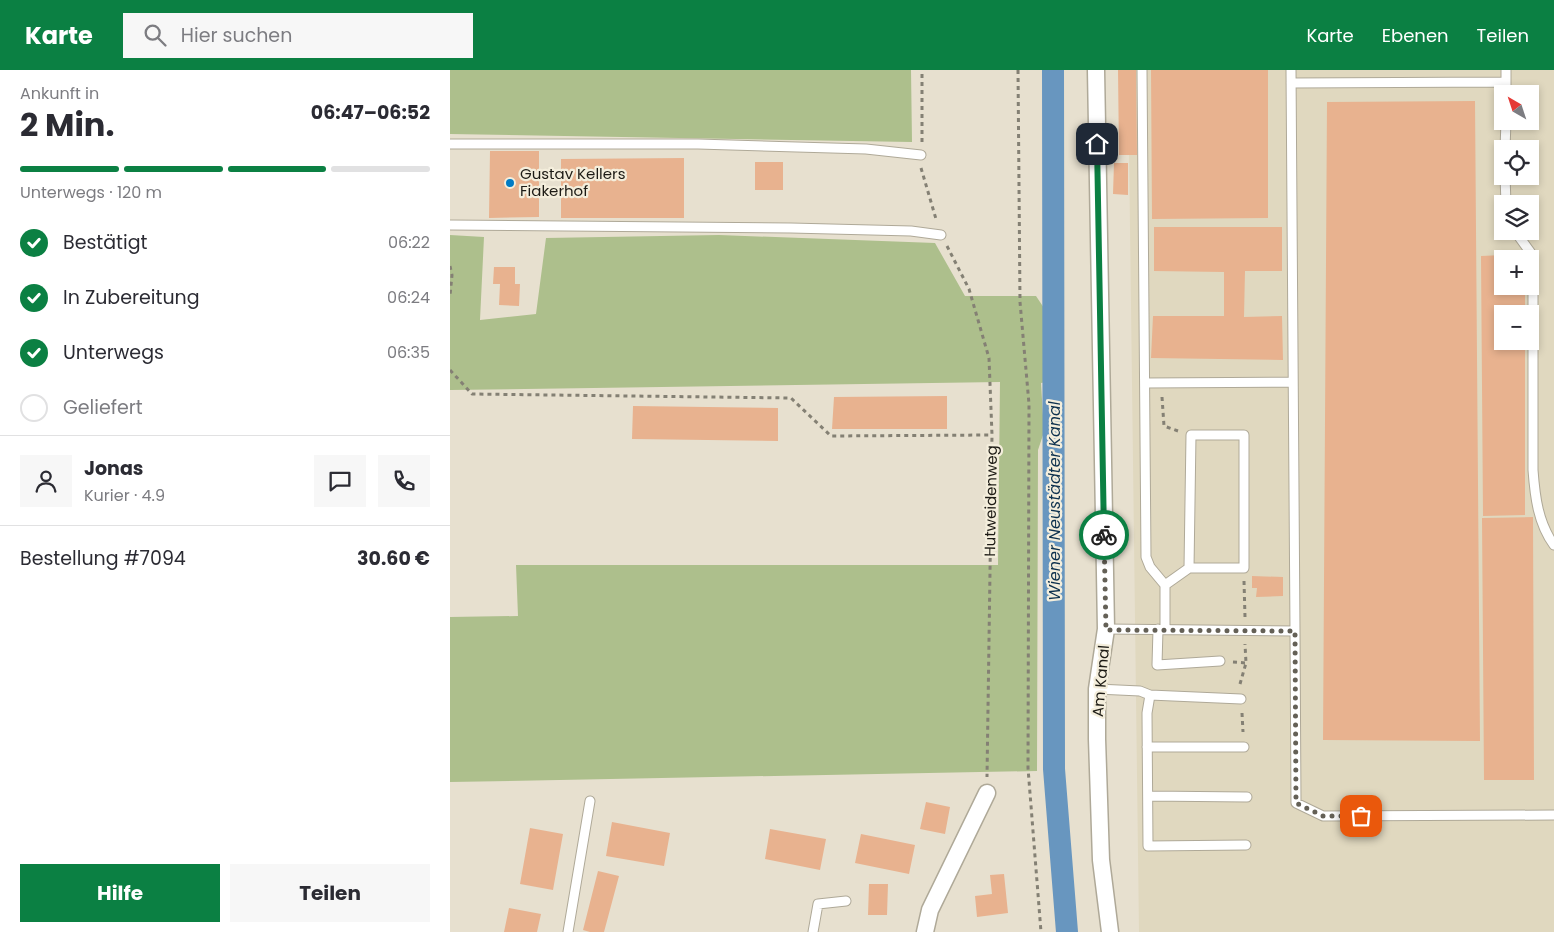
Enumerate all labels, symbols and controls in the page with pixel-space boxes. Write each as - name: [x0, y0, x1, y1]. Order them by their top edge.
- search box: [123, 13, 473, 58]
- text: Karte: [25, 19, 93, 52]
- icon: search: [141, 21, 169, 49]
- text: Hier suchen: [181, 22, 292, 49]
- text: Karte: [1306, 23, 1354, 48]
- text: Ebenen: [1382, 23, 1449, 48]
- text: Teilen: [1477, 23, 1529, 48]
- text: Ankunft in: [20, 82, 99, 105]
- north arrow: [1494, 85, 1539, 130]
- map controls: [1494, 85, 1539, 350]
- text: 06:47–06:52: [311, 99, 430, 126]
- text: 2 Min.: [20, 102, 114, 147]
- pin: [1076, 123, 1118, 165]
- icon: home: [1083, 130, 1111, 158]
- button: locate: [1494, 140, 1539, 185]
- place label: Gustav Kellers Fiakerhof: [520, 163, 626, 201]
- marker: Gustav Kellers Fiakerhof: [504, 177, 516, 189]
- text: Unterwegs · 120 m: [20, 181, 162, 204]
- button: layers: [1494, 195, 1539, 240]
- icon: check: [20, 229, 48, 257]
- text: Bestätigt: [63, 229, 147, 256]
- text: 06:22: [388, 231, 430, 254]
- button: +: [1494, 250, 1539, 295]
- icon: check: [20, 284, 48, 312]
- text: In Zubereitung: [63, 284, 200, 311]
- text: 06:24: [387, 286, 430, 309]
- button: −: [1494, 305, 1539, 350]
- icon: check: [20, 339, 48, 367]
- text: Unterwegs: [63, 339, 164, 366]
- text: 06:35: [387, 341, 430, 364]
- text: Geliefert: [63, 394, 143, 421]
- water label: Wiener Neustädter Kanal: [1043, 401, 1066, 601]
- street label: Hutweidenweg: [979, 445, 1002, 557]
- button: person: [20, 455, 72, 507]
- text: Jonas: [84, 455, 143, 482]
- button: chat: [314, 455, 366, 507]
- button: phone: [378, 455, 430, 507]
- text: Kurier · 4.9: [84, 484, 165, 507]
- courier: [1079, 510, 1129, 560]
- icon: bike: [1090, 521, 1118, 549]
- text: Bestellung #7094: [20, 545, 186, 572]
- text: 30.60 €: [357, 545, 430, 572]
- street label: Am Kanal: [1087, 644, 1114, 718]
- pin: [1340, 795, 1382, 837]
- icon: bag: [1347, 802, 1375, 830]
- button: Hilfe: [20, 864, 220, 922]
- button: Teilen: [230, 864, 430, 922]

